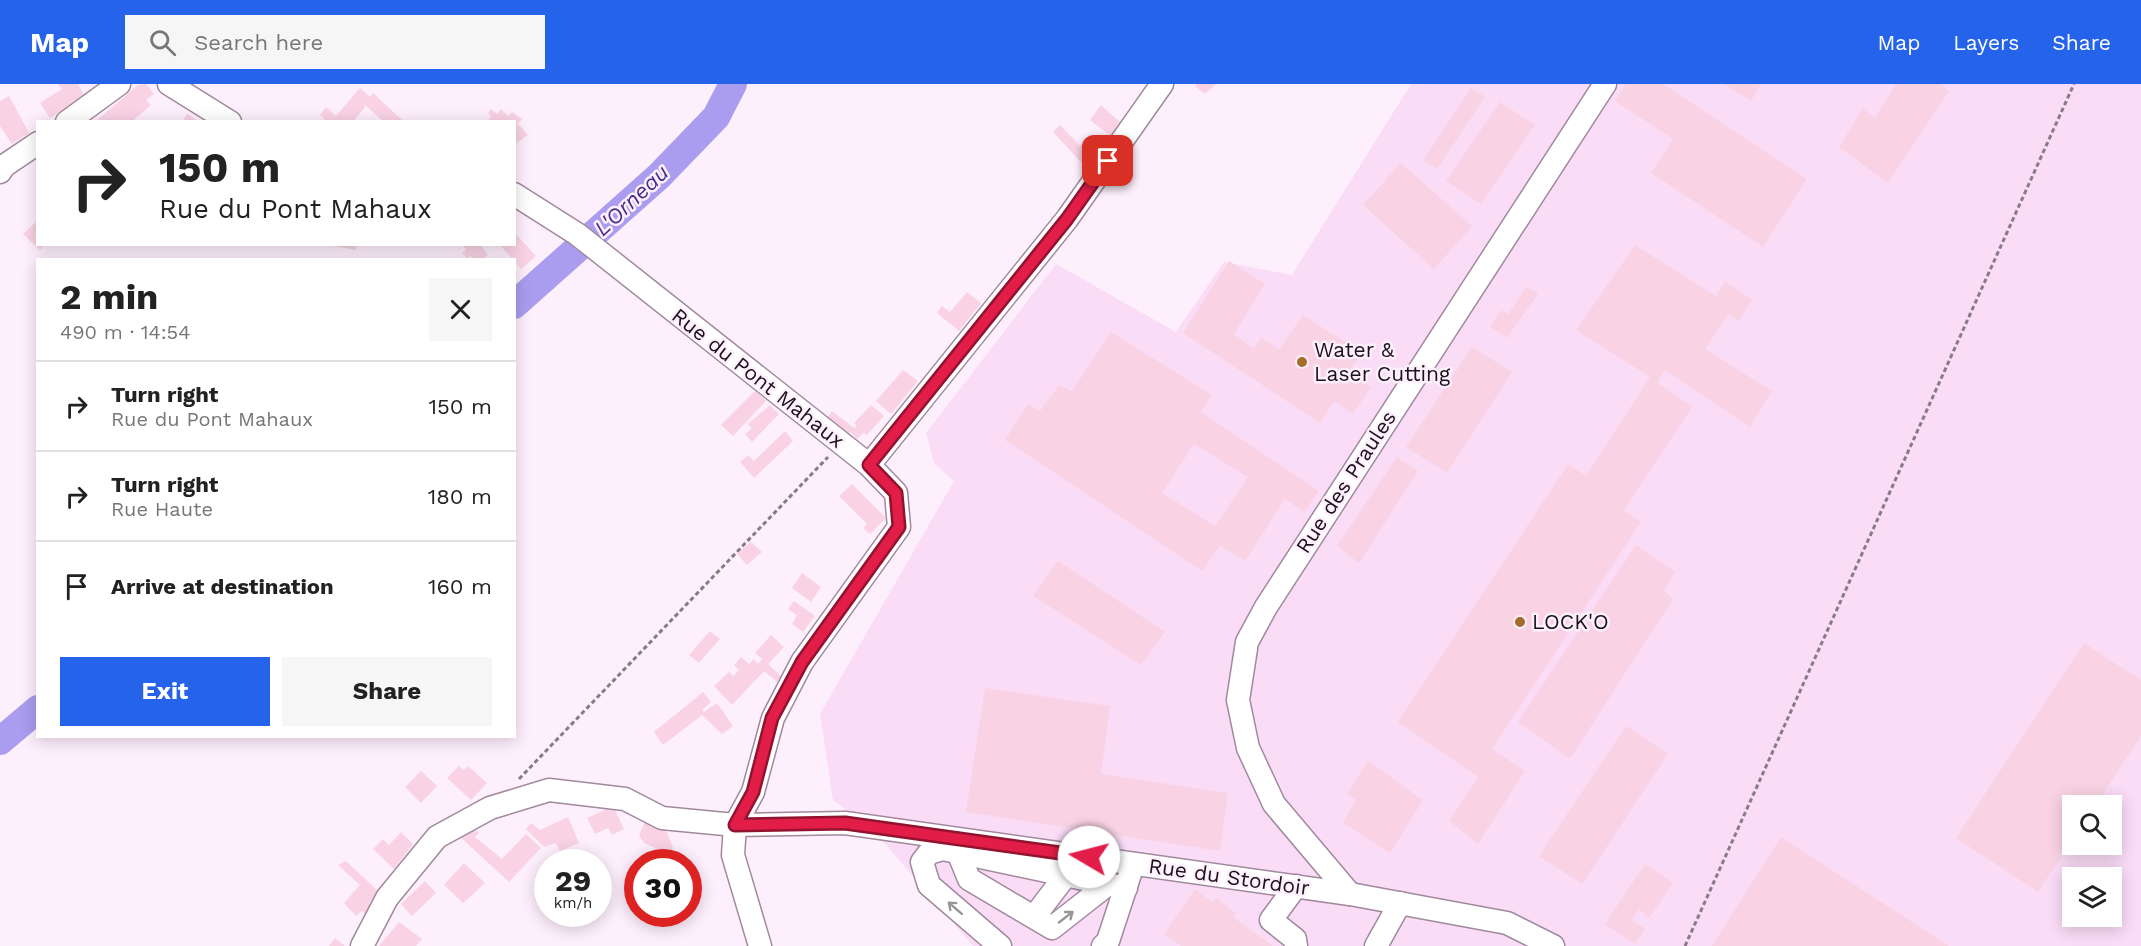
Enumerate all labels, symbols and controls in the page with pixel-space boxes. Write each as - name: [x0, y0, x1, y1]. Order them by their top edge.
- search box: [125, 15, 545, 69]
- text: Map: [30, 26, 89, 59]
- icon: search: [146, 26, 179, 59]
- text: Search here: [194, 30, 323, 55]
- text: Map: [1877, 30, 1920, 55]
- text: Layers: [1953, 30, 2019, 55]
- text: Share: [2052, 30, 2111, 55]
- pin: [1082, 135, 1133, 186]
- text: 150 m: [159, 143, 280, 192]
- icon: right: [60, 144, 138, 222]
- icon: arrive: [1091, 144, 1124, 177]
- water label: L'Orneau: [589, 160, 674, 241]
- text: Rue du Pont Mahaux: [159, 193, 432, 225]
- text: 2 min: [60, 276, 158, 318]
- button: close: [429, 278, 492, 341]
- street label: Rue du Pont Mahaux: [667, 302, 850, 453]
- text: 490 m · 14:54: [60, 320, 190, 344]
- place label: Water & Laser Cutting: [1314, 337, 1451, 386]
- marker: Water & Laser Cutting: [1295, 355, 1309, 369]
- text: Turn right: [111, 382, 218, 407]
- icon: right: [60, 390, 93, 423]
- text: 150 m: [428, 394, 492, 419]
- street label: Rue des Praules: [1290, 406, 1401, 558]
- text: Rue du Pont Mahaux: [111, 407, 313, 431]
- text: Turn right: [111, 472, 218, 497]
- icon: right: [60, 480, 93, 513]
- text: 180 m: [428, 484, 492, 509]
- text: Rue Haute: [111, 497, 213, 521]
- icon: arrive: [60, 570, 93, 603]
- text: Arrive at destination: [111, 574, 334, 599]
- text: 160 m: [428, 574, 492, 599]
- place label: LOCK'O: [1532, 609, 1609, 634]
- marker: LOCK'O: [1513, 615, 1527, 629]
- button: Exit: [60, 657, 270, 726]
- button: Share: [282, 657, 492, 726]
- map controls: [2062, 795, 2122, 927]
- button: search: [2062, 795, 2122, 855]
- position arrow: [1057, 825, 1121, 889]
- speed limit sign: 30: [624, 849, 702, 927]
- street label: Rue du Stordoir: [1147, 853, 1312, 900]
- text: 29: [555, 863, 591, 898]
- button: layers: [2062, 867, 2122, 927]
- text: km/h: [554, 894, 592, 912]
- one-way arrow: [948, 901, 963, 915]
- one-way arrow: [1057, 911, 1073, 924]

